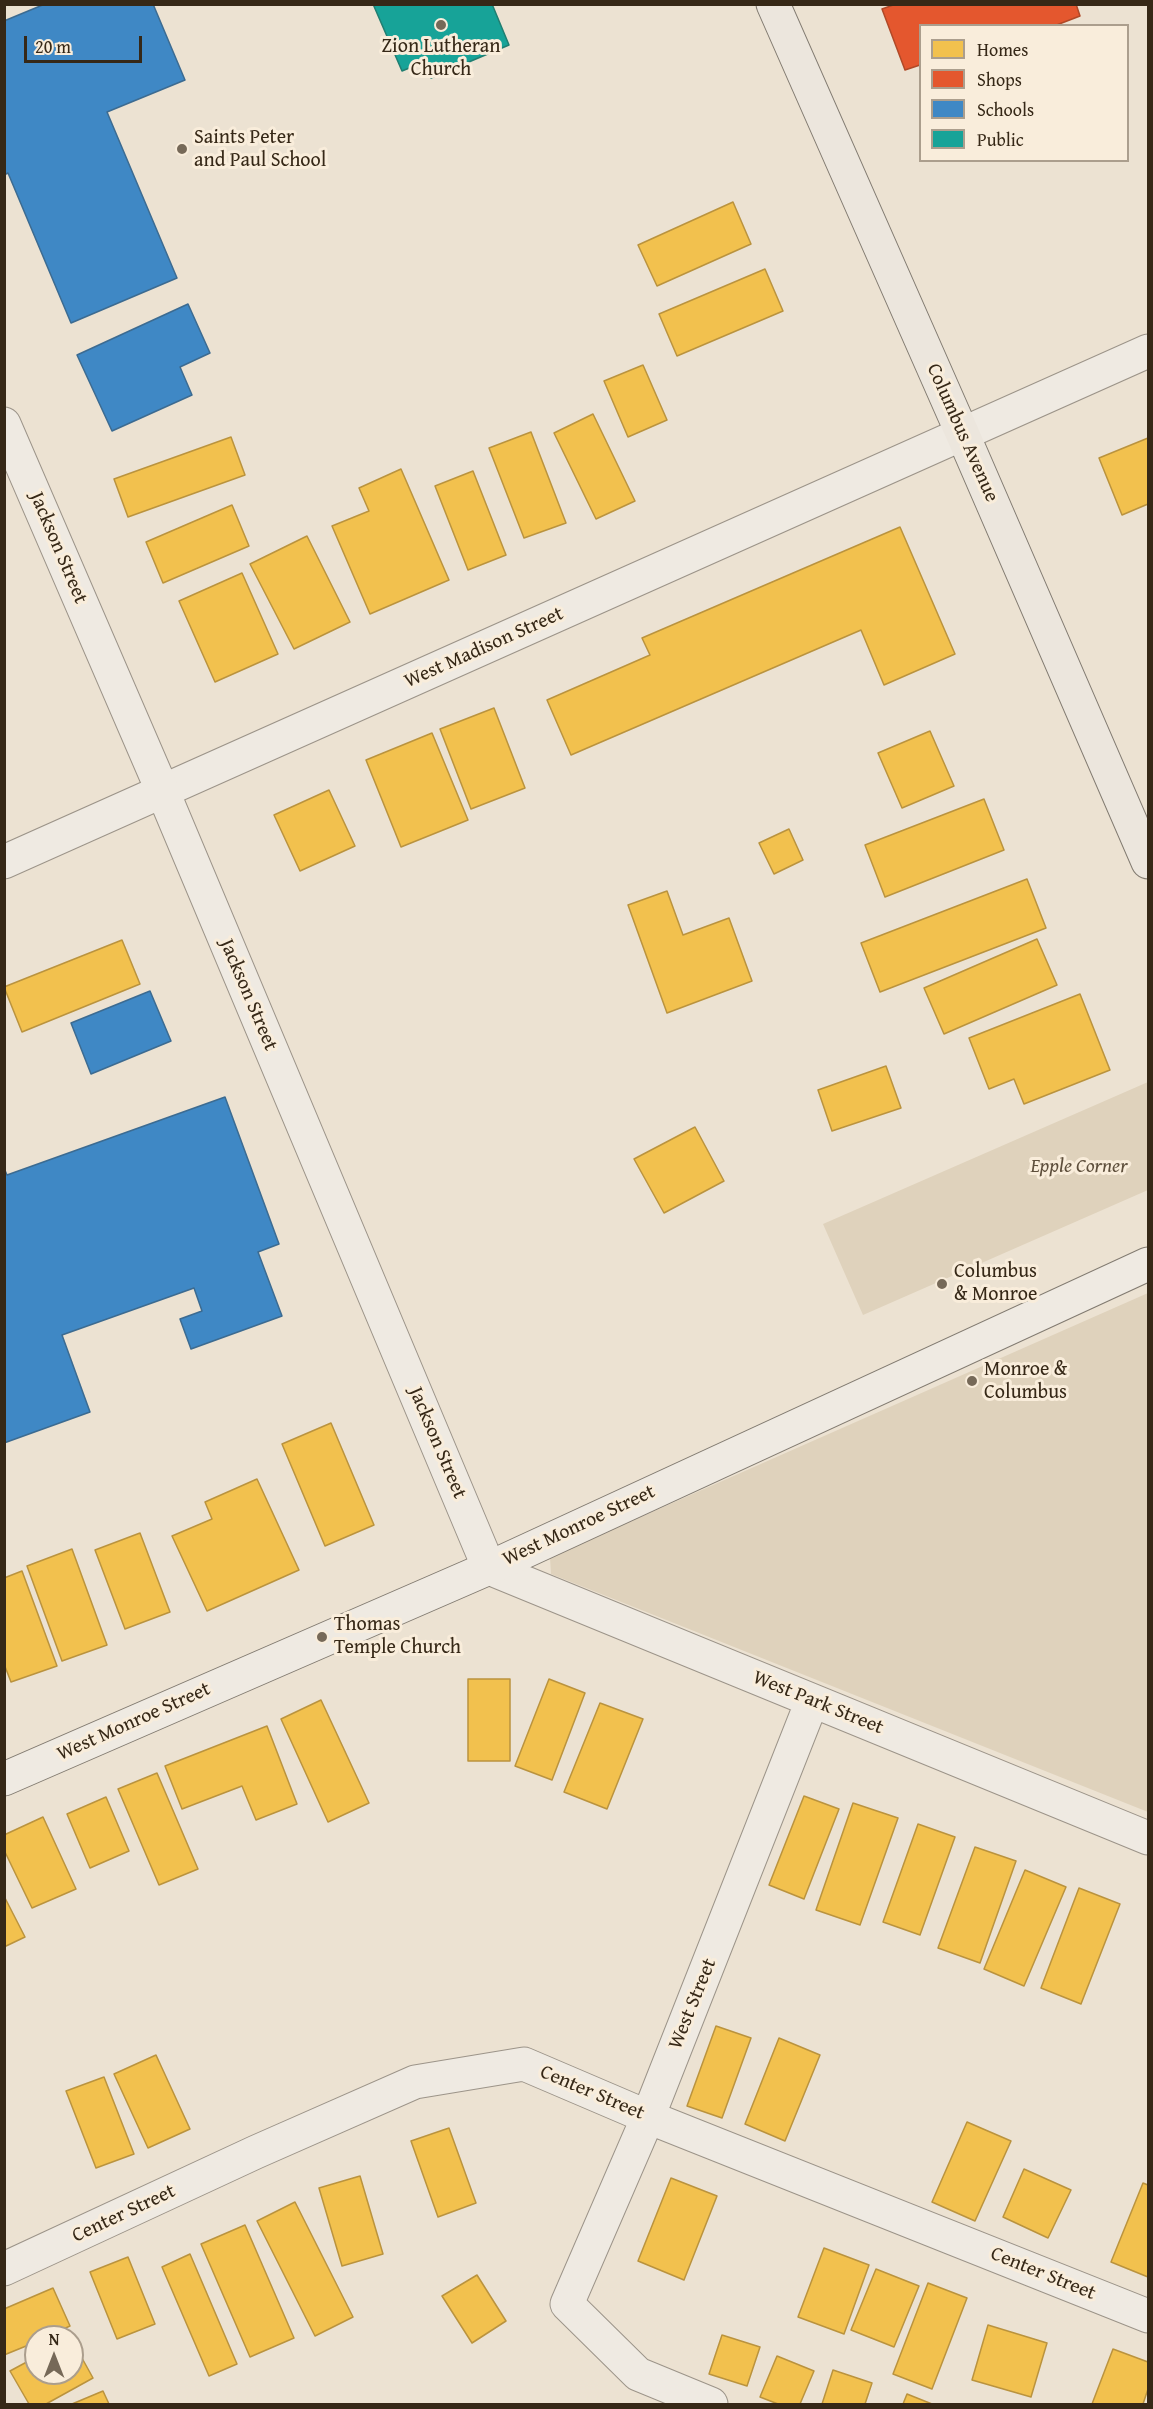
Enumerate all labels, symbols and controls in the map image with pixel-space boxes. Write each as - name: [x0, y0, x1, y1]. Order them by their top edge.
- marker: Zion Lutheran Church: [434, 18, 448, 32]
- scale bar: [27, 24, 146, 62]
- legend: [919, 24, 1129, 162]
- text: 20 m: [35, 33, 71, 60]
- place label: Zion Lutheran Church: [381, 35, 501, 82]
- text: Homes: [977, 36, 1028, 63]
- text: Shops: [977, 66, 1022, 93]
- text: Schools: [977, 96, 1034, 123]
- place label: Saints Peter and Paul School: [194, 126, 326, 173]
- text: Public: [977, 126, 1024, 153]
- marker: Saints Peter and Paul School: [175, 142, 189, 156]
- street label: Columbus Avenue: [921, 360, 1003, 506]
- street label: Jackson Street: [24, 489, 92, 607]
- street label: West Madison Street: [401, 602, 567, 694]
- street label: Jackson Street: [214, 936, 282, 1054]
- park label: Epple Corner: [1030, 1155, 1128, 1179]
- place label: Columbus & Monroe: [954, 1260, 1037, 1307]
- marker: Columbus & Monroe: [935, 1277, 949, 1291]
- place label: Monroe & Columbus: [984, 1358, 1067, 1405]
- marker: Monroe & Columbus: [965, 1374, 979, 1388]
- street label: Jackson Street: [403, 1384, 471, 1502]
- street label: West Monroe Street: [499, 1480, 659, 1572]
- place label: Thomas Temple Church: [334, 1613, 461, 1660]
- marker: Thomas Temple Church: [315, 1630, 329, 1644]
- street label: West Park Street: [749, 1666, 887, 1740]
- street label: West Monroe Street: [54, 1677, 214, 1767]
- street label: West Street: [664, 1955, 722, 2053]
- street label: Center Street: [536, 2060, 648, 2126]
- street label: Center Street: [69, 2180, 179, 2248]
- street label: Center Street: [987, 2242, 1099, 2306]
- north arrow: [24, 2325, 84, 2385]
- text: N: [49, 2327, 59, 2351]

